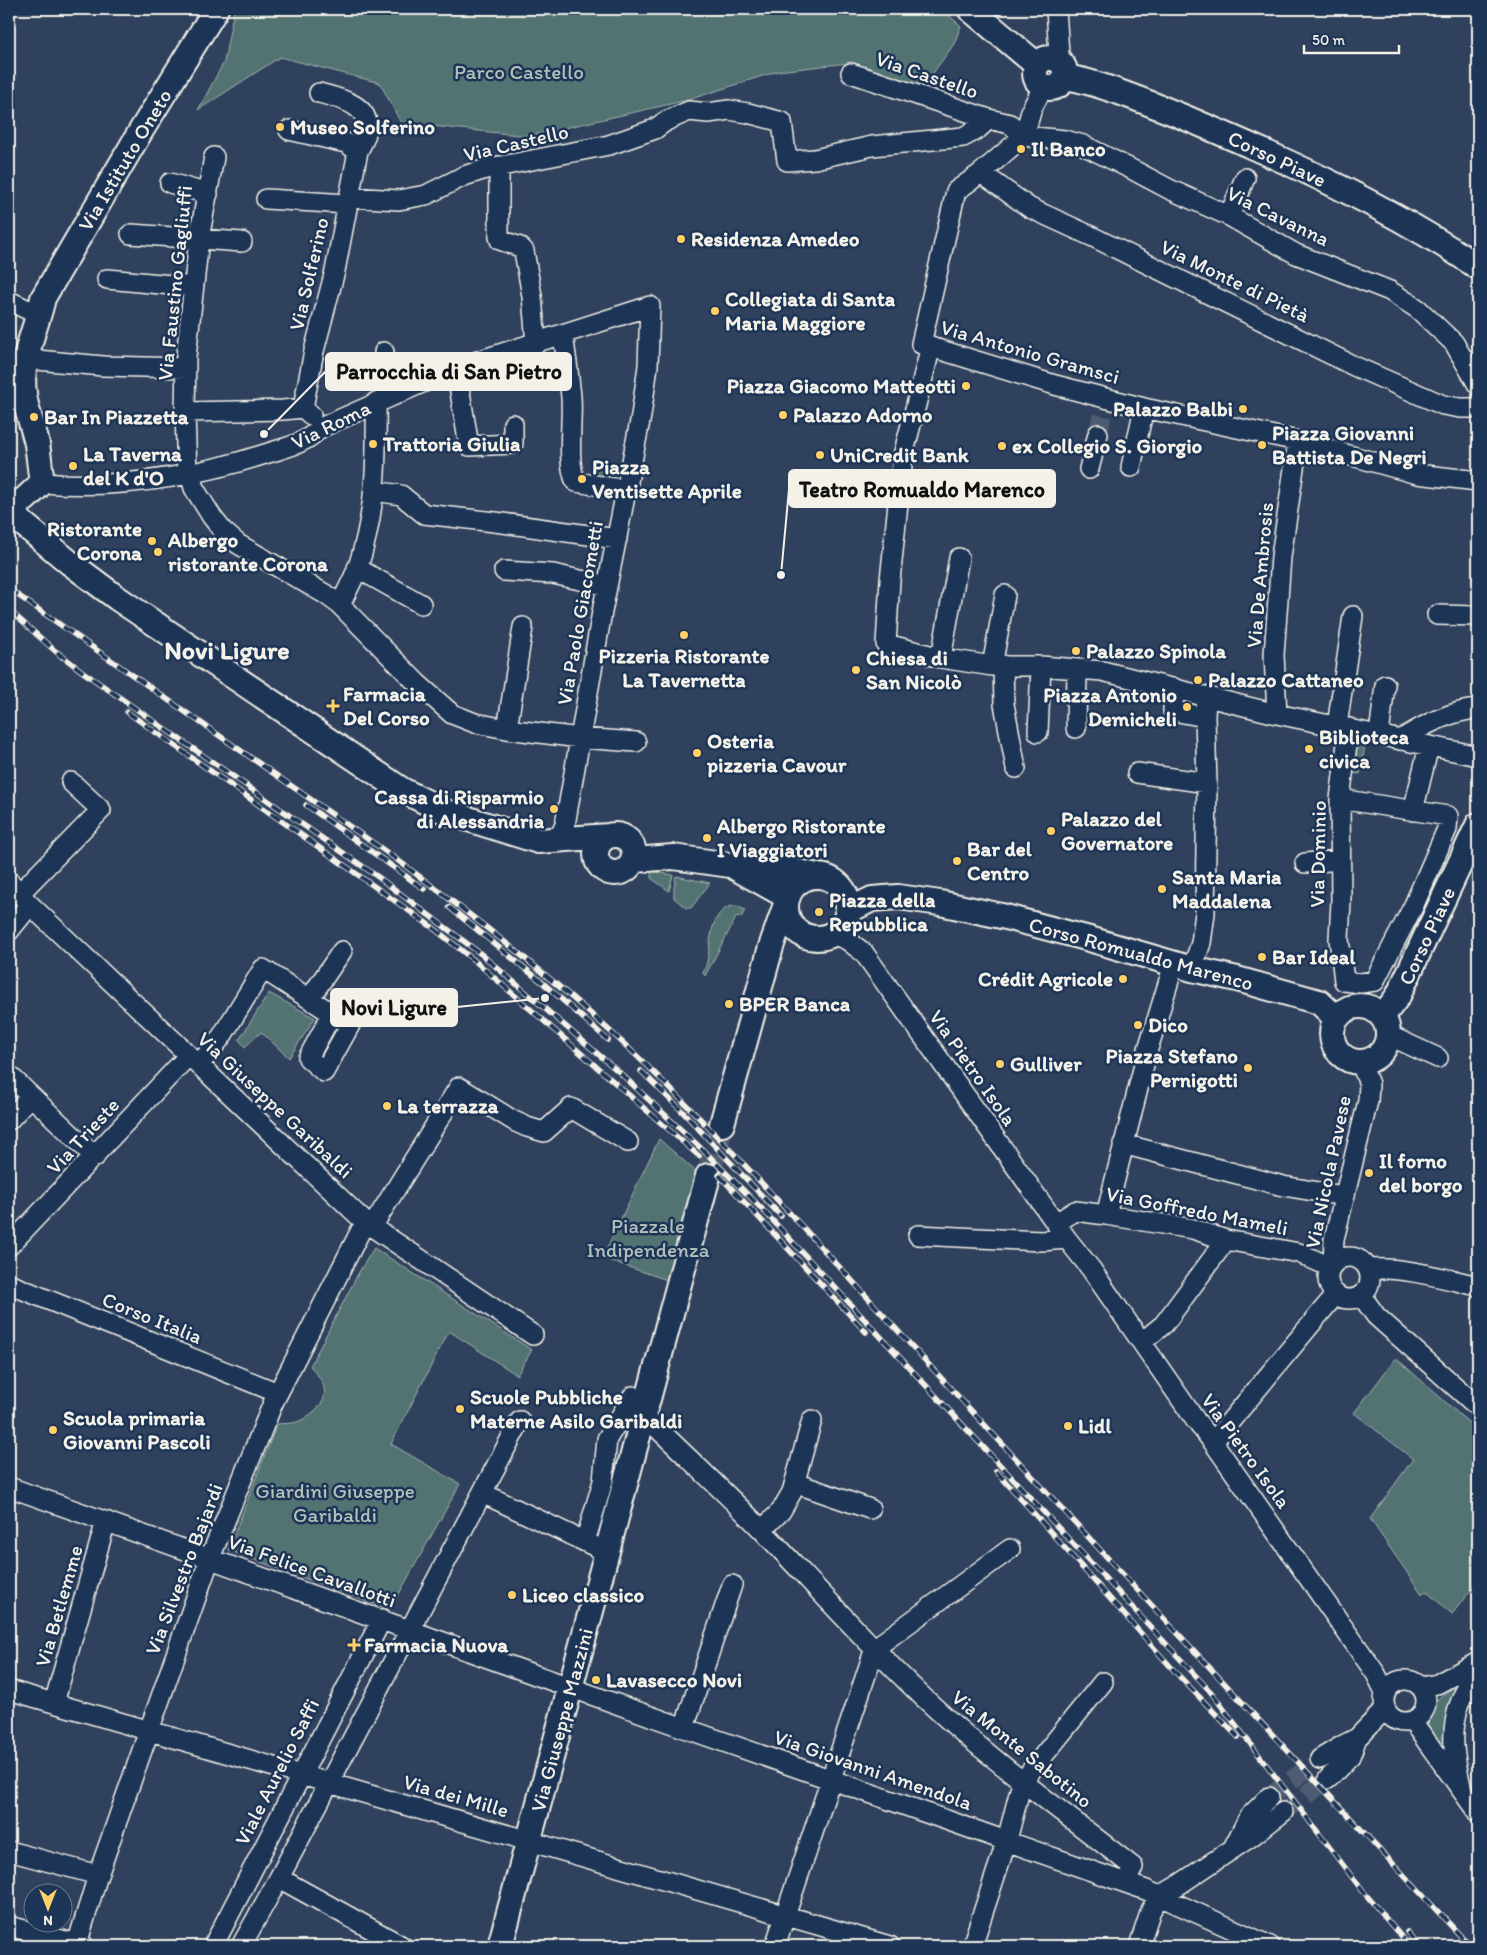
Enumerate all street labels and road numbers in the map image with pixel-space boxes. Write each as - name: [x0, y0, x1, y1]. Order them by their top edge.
- street label: Via Castello: [873, 45, 982, 104]
- street label: Via Istituto Oneto: [72, 84, 177, 235]
- street label: Via Castello: [461, 118, 571, 167]
- street label: Corso Piave: [1224, 125, 1330, 192]
- street label: Via Cavanna: [1223, 180, 1334, 251]
- street label: Via Faustino Gagliuffi: [152, 184, 197, 382]
- street label: Via Solferino: [283, 215, 334, 333]
- street label: Via Monte di Pietà: [1157, 234, 1314, 327]
- street label: Via Antonio Gramsci: [938, 314, 1122, 389]
- street label: Via Roma: [287, 395, 375, 454]
- street label: Via De Ambrosis: [1241, 501, 1278, 649]
- street label: Via Paolo Giacometti: [551, 519, 608, 707]
- street label: Via Dominio: [1304, 800, 1331, 908]
- street label: Corso Piave: [1393, 883, 1460, 989]
- street label: Corso Romualdo Marenco: [1026, 912, 1256, 995]
- street label: Via Pietro Isola: [924, 1005, 1023, 1131]
- street label: Via Giuseppe Garibaldi: [192, 1026, 358, 1183]
- street label: Via Trieste: [41, 1092, 124, 1179]
- street label: Via Nicola Pavese: [1299, 1093, 1356, 1251]
- street label: Via Goffredo Mameli: [1104, 1181, 1290, 1240]
- street label: Corso Italia: [99, 1286, 206, 1349]
- street label: Via Pietro Isola: [1196, 1388, 1297, 1513]
- street label: Via Silvestro Bajardi: [139, 1479, 228, 1658]
- street label: Via Felice Cavallotti: [225, 1528, 400, 1613]
- street label: Via Betlemme: [29, 1542, 88, 1670]
- street label: Via Giuseppe Mazzini: [525, 1625, 598, 1814]
- street label: Via Monte Sabotino: [947, 1684, 1098, 1813]
- street label: Viale Aurelio Saffi: [229, 1694, 324, 1849]
- street label: Via Giovanni Amendola: [771, 1724, 976, 1815]
- street label: Via dei Mille: [401, 1769, 512, 1822]

